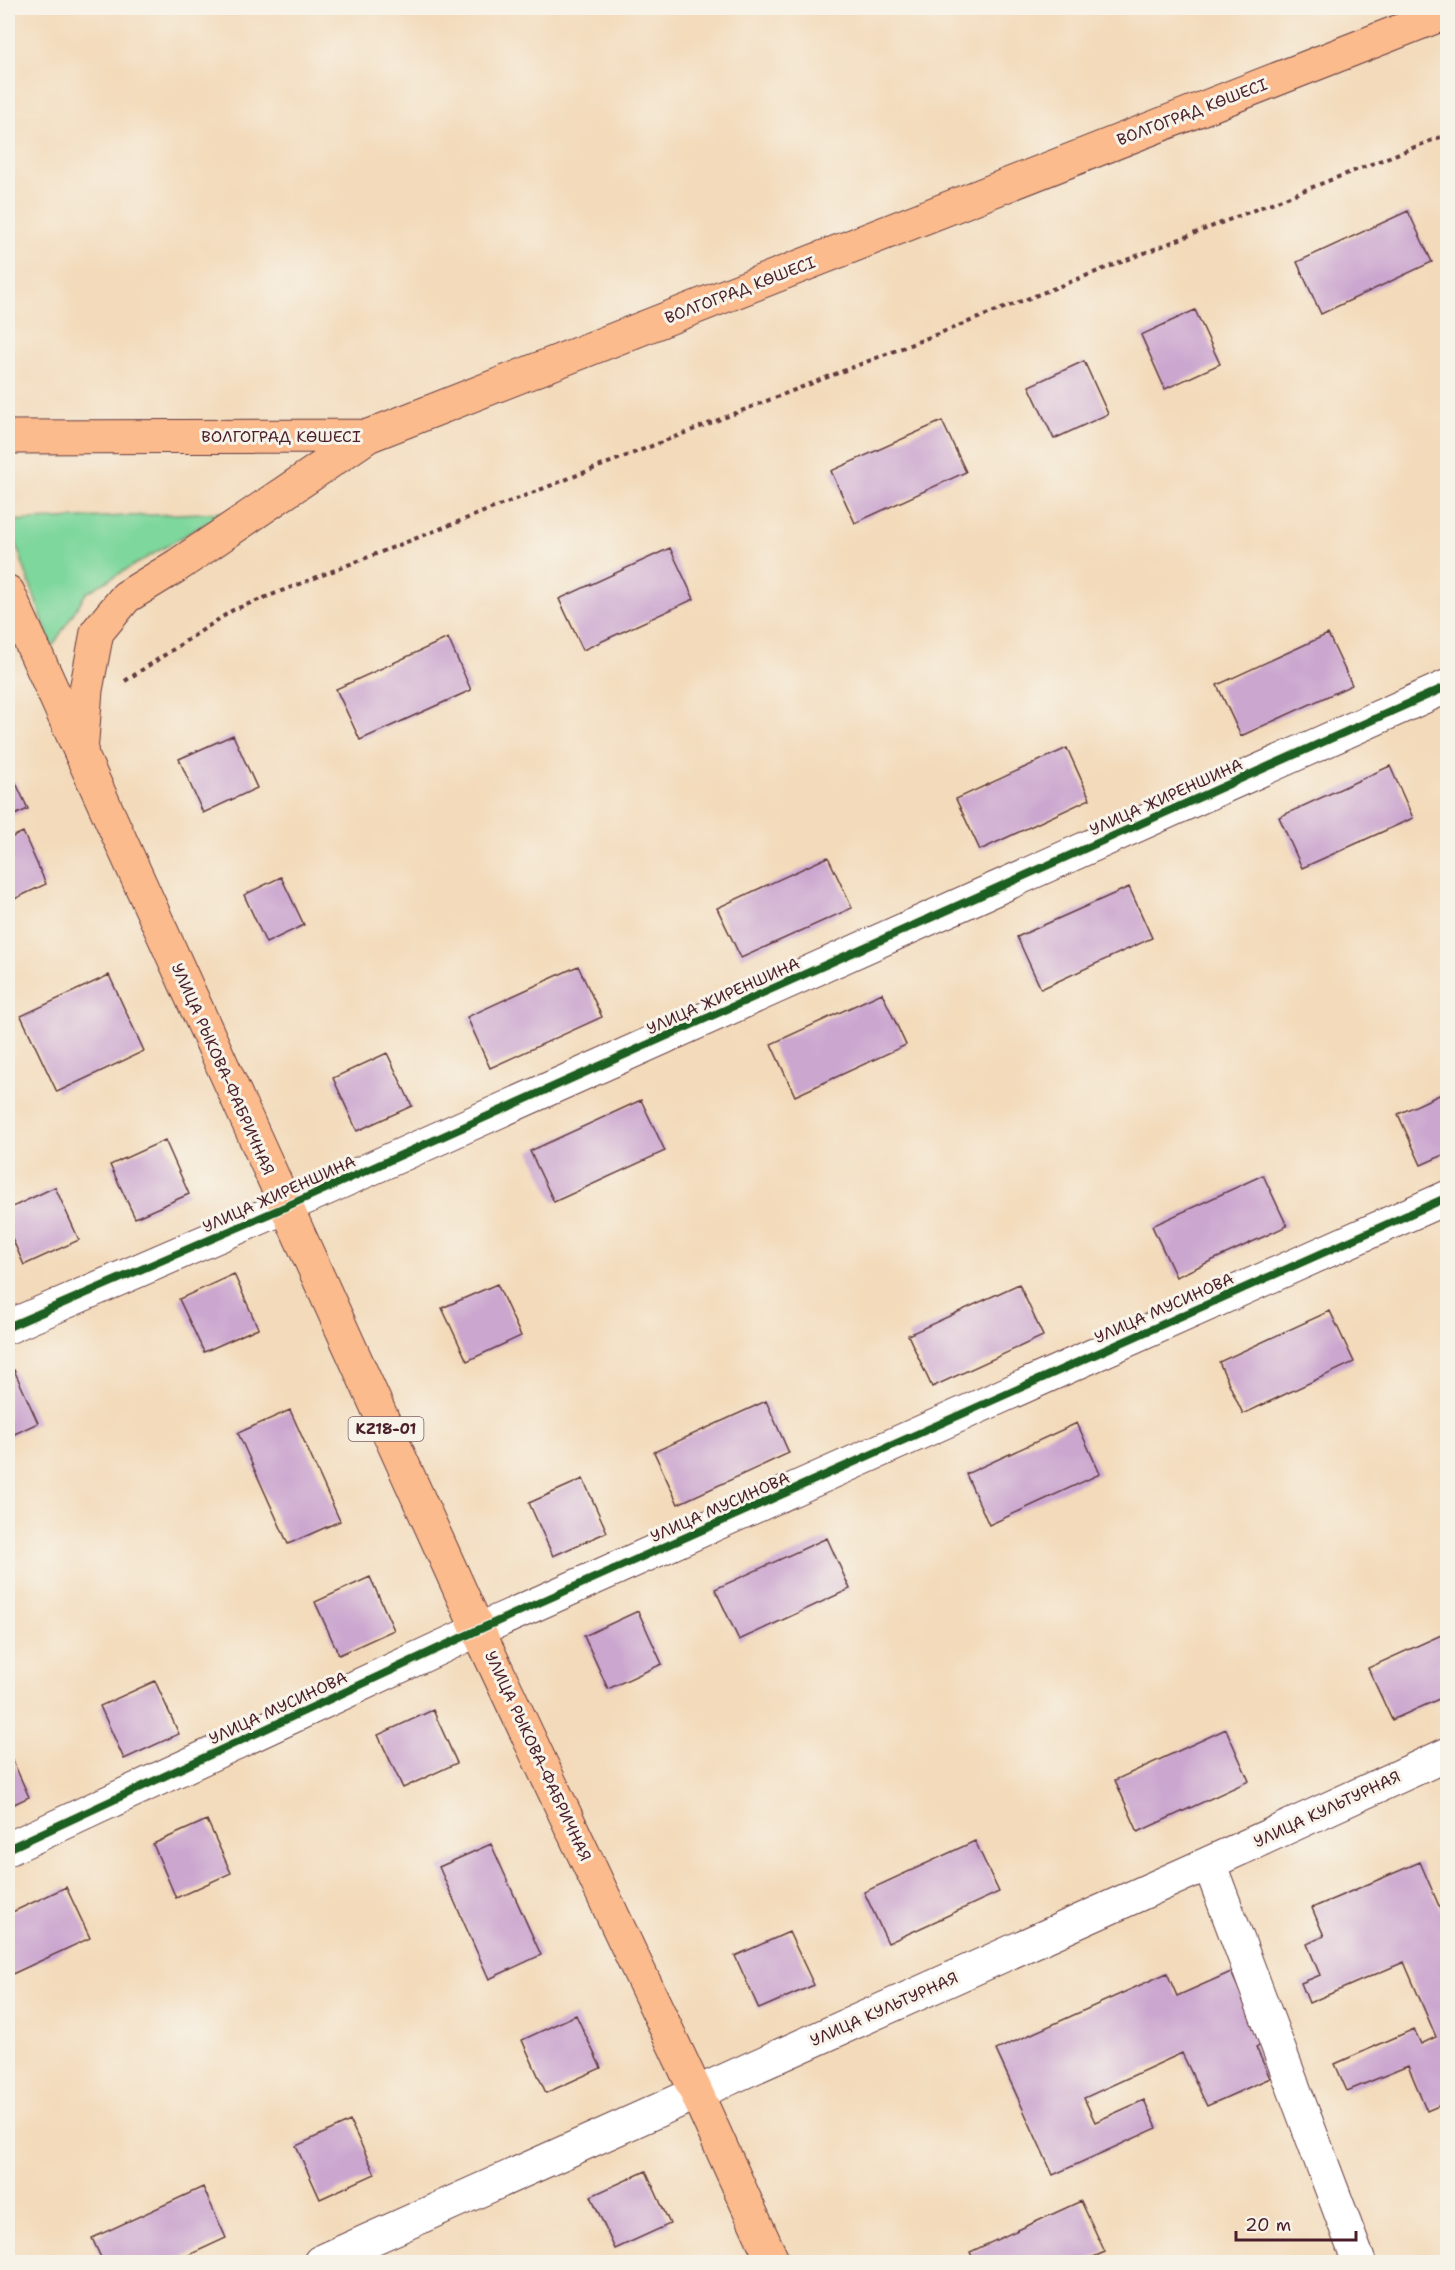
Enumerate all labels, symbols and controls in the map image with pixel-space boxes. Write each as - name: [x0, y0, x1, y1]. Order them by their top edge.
- street label: ВОЛГОГРАД КӨШЕСІ: [1114, 74, 1270, 150]
- street label: ВОЛГОГРАД КӨШЕСІ: [662, 252, 818, 328]
- street label: ВОЛГОГРАД КӨШЕСІ: [201, 426, 361, 447]
- street label: УЛИЦА ЖИРЕНШИНА: [1086, 754, 1246, 840]
- street label: УЛИЦА ЖИРЕНШИНА: [643, 953, 803, 1039]
- street label: УЛИЦА РЫКОВА-ФАБРИЧНАЯ: [167, 960, 279, 1178]
- street label: УЛИЦА ЖИРЕНШИНА: [199, 1151, 359, 1237]
- street label: УЛИЦА МУСИНОВА: [1091, 1268, 1237, 1348]
- road number: KZ18-01: [348, 1417, 424, 1441]
- street label: УЛИЦА МУСИНОВА: [647, 1467, 793, 1547]
- street label: УЛИЦА РЫКОВА-ФАБРИЧНАЯ: [480, 1647, 596, 1865]
- street label: УЛИЦА МУСИНОВА: [205, 1667, 351, 1749]
- street label: УЛИЦА КУЛЬТУРНАЯ: [1250, 1766, 1404, 1852]
- street label: УЛИЦА КУЛЬТУРНАЯ: [807, 1967, 961, 2051]
- scale bar: [1236, 2204, 1356, 2242]
- text: 20 m: [1245, 2213, 1291, 2237]

